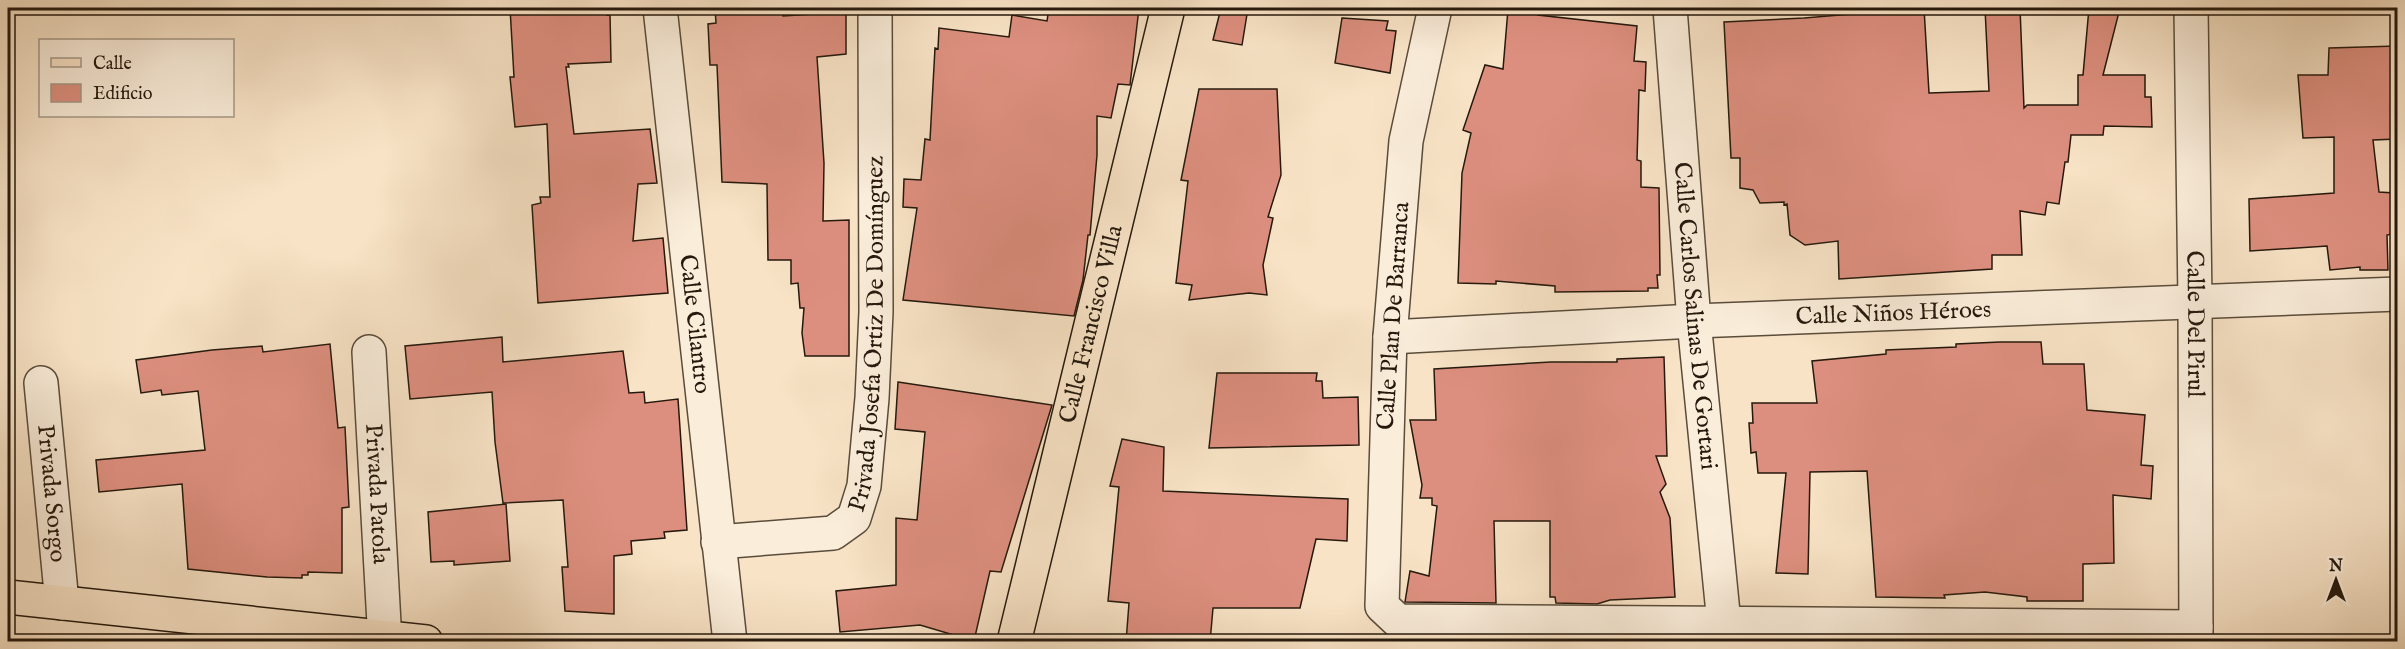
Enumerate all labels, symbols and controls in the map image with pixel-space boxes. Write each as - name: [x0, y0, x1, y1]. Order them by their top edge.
- legend: [39, 39, 234, 117]
- text: Calle: [93, 53, 132, 76]
- text: Edificio: [93, 83, 153, 106]
- street label: Privada Josefa Ortiz De Domínguez: [841, 156, 892, 516]
- street label: Calle Carlos Salinas De Gortari: [1666, 161, 1724, 471]
- street label: Calle Plan De Barranca: [1371, 200, 1417, 431]
- street label: Calle Francisco Villa: [1052, 221, 1130, 427]
- street label: Calle Del Pirul: [2179, 250, 2211, 398]
- street label: Calle Cilantro: [672, 253, 718, 395]
- street label: Calle Niños Héroes: [1795, 294, 1992, 333]
- street label: Privada Sorgo: [30, 423, 74, 564]
- street label: Privada Patola: [357, 423, 396, 565]
- north arrow: [2306, 550, 2366, 610]
- text: N: [2328, 557, 2343, 577]

